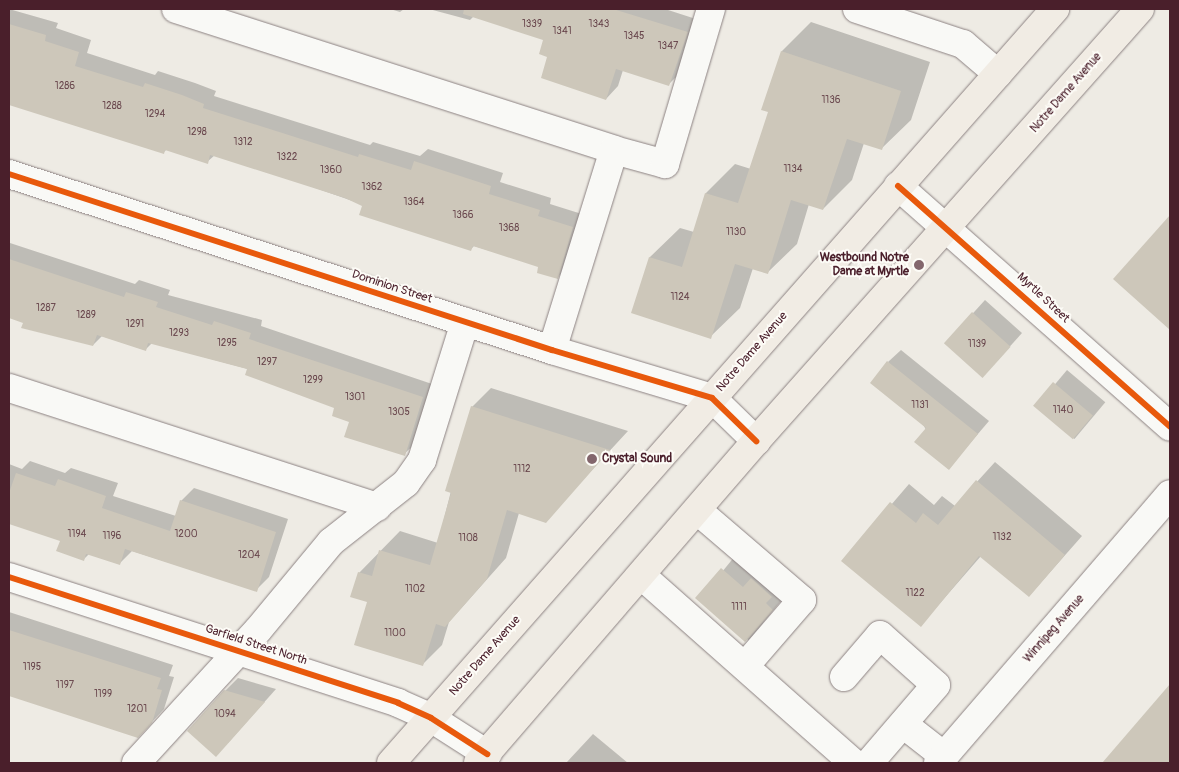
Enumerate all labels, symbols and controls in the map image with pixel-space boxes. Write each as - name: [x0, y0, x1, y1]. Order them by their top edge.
- house number: 1339: [522, 19, 542, 31]
- house number: 1343: [589, 19, 609, 31]
- house number: 1341: [552, 26, 572, 38]
- house number: 1345: [624, 31, 644, 43]
- house number: 1347: [658, 41, 678, 53]
- street label: Notre Dame Avenue: [1027, 50, 1105, 136]
- house number: 1286: [55, 81, 75, 93]
- house number: 1136: [821, 95, 841, 107]
- house number: 1288: [102, 101, 122, 113]
- house number: 1294: [145, 109, 165, 121]
- house number: 1298: [187, 127, 207, 139]
- house number: 1312: [234, 137, 252, 149]
- house number: 1322: [277, 152, 297, 164]
- house number: 1134: [783, 164, 803, 176]
- house number: 1360: [320, 165, 342, 177]
- house number: 1362: [362, 182, 382, 194]
- house number: 1364: [403, 197, 425, 209]
- house number: 1366: [452, 210, 474, 222]
- house number: 1368: [499, 223, 519, 235]
- house number: 1130: [726, 227, 746, 239]
- place label: Westbound Notre Dame at Myrtle: [820, 251, 909, 279]
- marker: Westbound Notre Dame at Myrtle: [913, 259, 925, 271]
- street label: Dominion Street: [350, 267, 434, 307]
- street label: Myrtle Street: [1014, 270, 1072, 326]
- house number: 1124: [670, 292, 690, 304]
- house number: 1287: [36, 303, 56, 315]
- street label: Notre Dame Avenue: [713, 309, 791, 395]
- house number: 1289: [76, 310, 96, 322]
- house number: 1291: [126, 319, 144, 331]
- house number: 1293: [169, 328, 189, 340]
- house number: 1295: [217, 338, 237, 350]
- house number: 1139: [968, 339, 986, 351]
- house number: 1297: [257, 357, 277, 369]
- house number: 1299: [303, 375, 323, 387]
- house number: 1301: [345, 392, 365, 404]
- house number: 1131: [911, 400, 929, 412]
- house number: 1140: [1053, 405, 1073, 417]
- house number: 1305: [388, 407, 410, 419]
- place label: Crystal Sound: [602, 452, 672, 466]
- marker: Crystal Sound: [586, 453, 598, 465]
- house number: 1112: [513, 464, 531, 476]
- house number: 1194: [68, 529, 86, 541]
- house number: 1200: [174, 529, 198, 541]
- house number: 1196: [103, 531, 121, 543]
- house number: 1132: [993, 532, 1011, 544]
- house number: 1108: [458, 533, 478, 545]
- house number: 1204: [238, 550, 260, 562]
- house number: 1102: [405, 584, 425, 596]
- house number: 1122: [906, 588, 924, 600]
- street label: Winnipeg Avenue: [1021, 592, 1087, 666]
- house number: 1111: [731, 602, 747, 614]
- street label: Notre Dame Avenue: [446, 613, 524, 699]
- street label: Garfield Street North: [203, 622, 309, 668]
- house number: 1100: [384, 628, 406, 640]
- house number: 1195: [23, 662, 41, 674]
- house number: 1197: [56, 680, 74, 692]
- house number: 1199: [94, 689, 112, 701]
- house number: 1201: [127, 704, 147, 716]
- house number: 1094: [214, 709, 236, 721]

